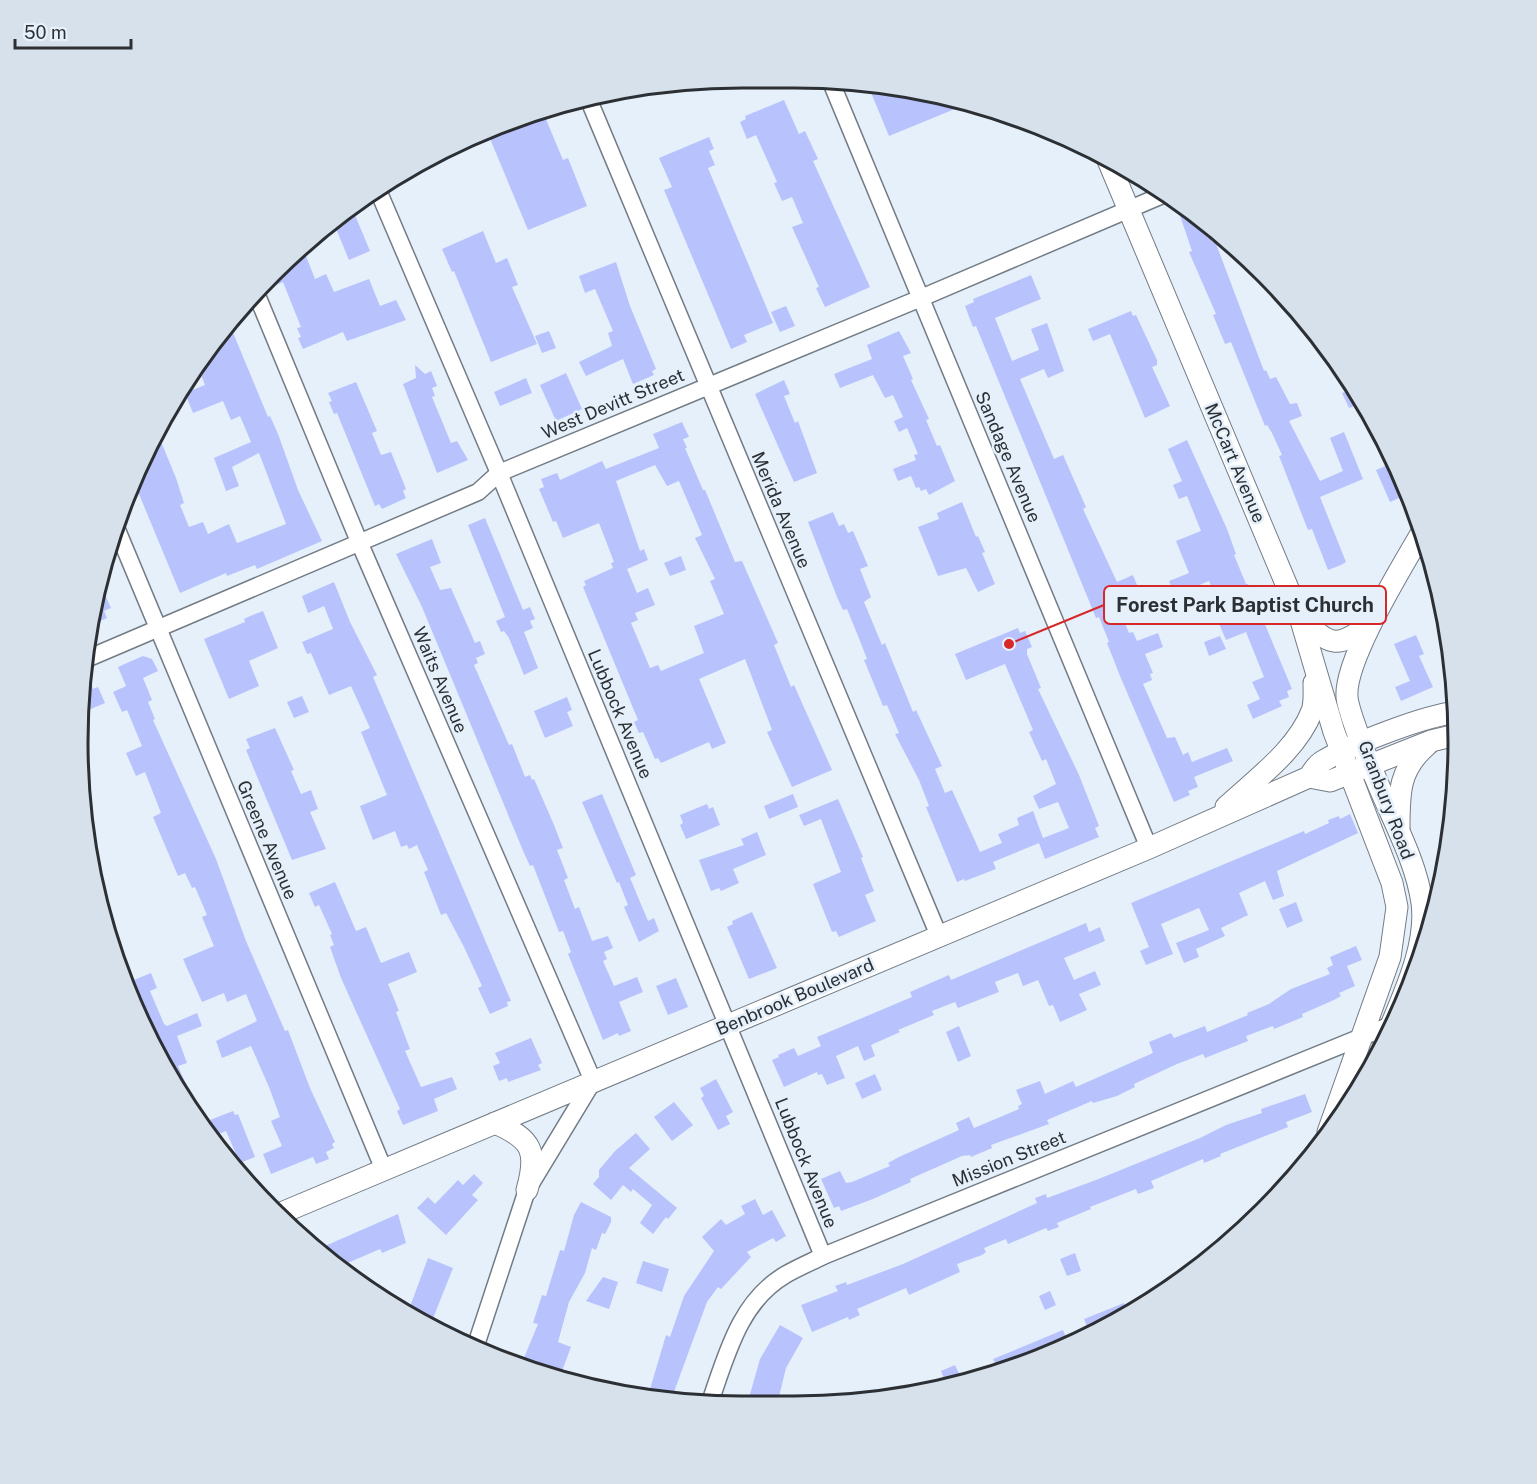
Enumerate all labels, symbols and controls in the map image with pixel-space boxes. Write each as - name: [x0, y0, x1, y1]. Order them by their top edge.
- scale bar: [15, 12, 130, 50]
- text: 50 m: [24, 22, 67, 43]
- street label: West Devitt Street: [538, 364, 687, 443]
- street label: Sandage Avenue: [971, 388, 1046, 525]
- street label: McCart Avenue: [1201, 400, 1270, 526]
- street label: Merida Avenue: [747, 448, 815, 571]
- callout: Forest Park Baptist Church: [1104, 586, 1386, 624]
- text: Forest Park Baptist Church: [1116, 593, 1374, 617]
- street label: Waits Avenue: [409, 624, 472, 736]
- street label: Lubbock Avenue: [584, 646, 657, 782]
- street label: Granbury Road: [1354, 738, 1419, 862]
- street label: Greene Avenue: [233, 777, 302, 902]
- street label: Benbrook Boulevard: [713, 954, 877, 1039]
- street label: Lubbock Avenue: [771, 1095, 842, 1231]
- street label: Mission Street: [949, 1126, 1069, 1191]

